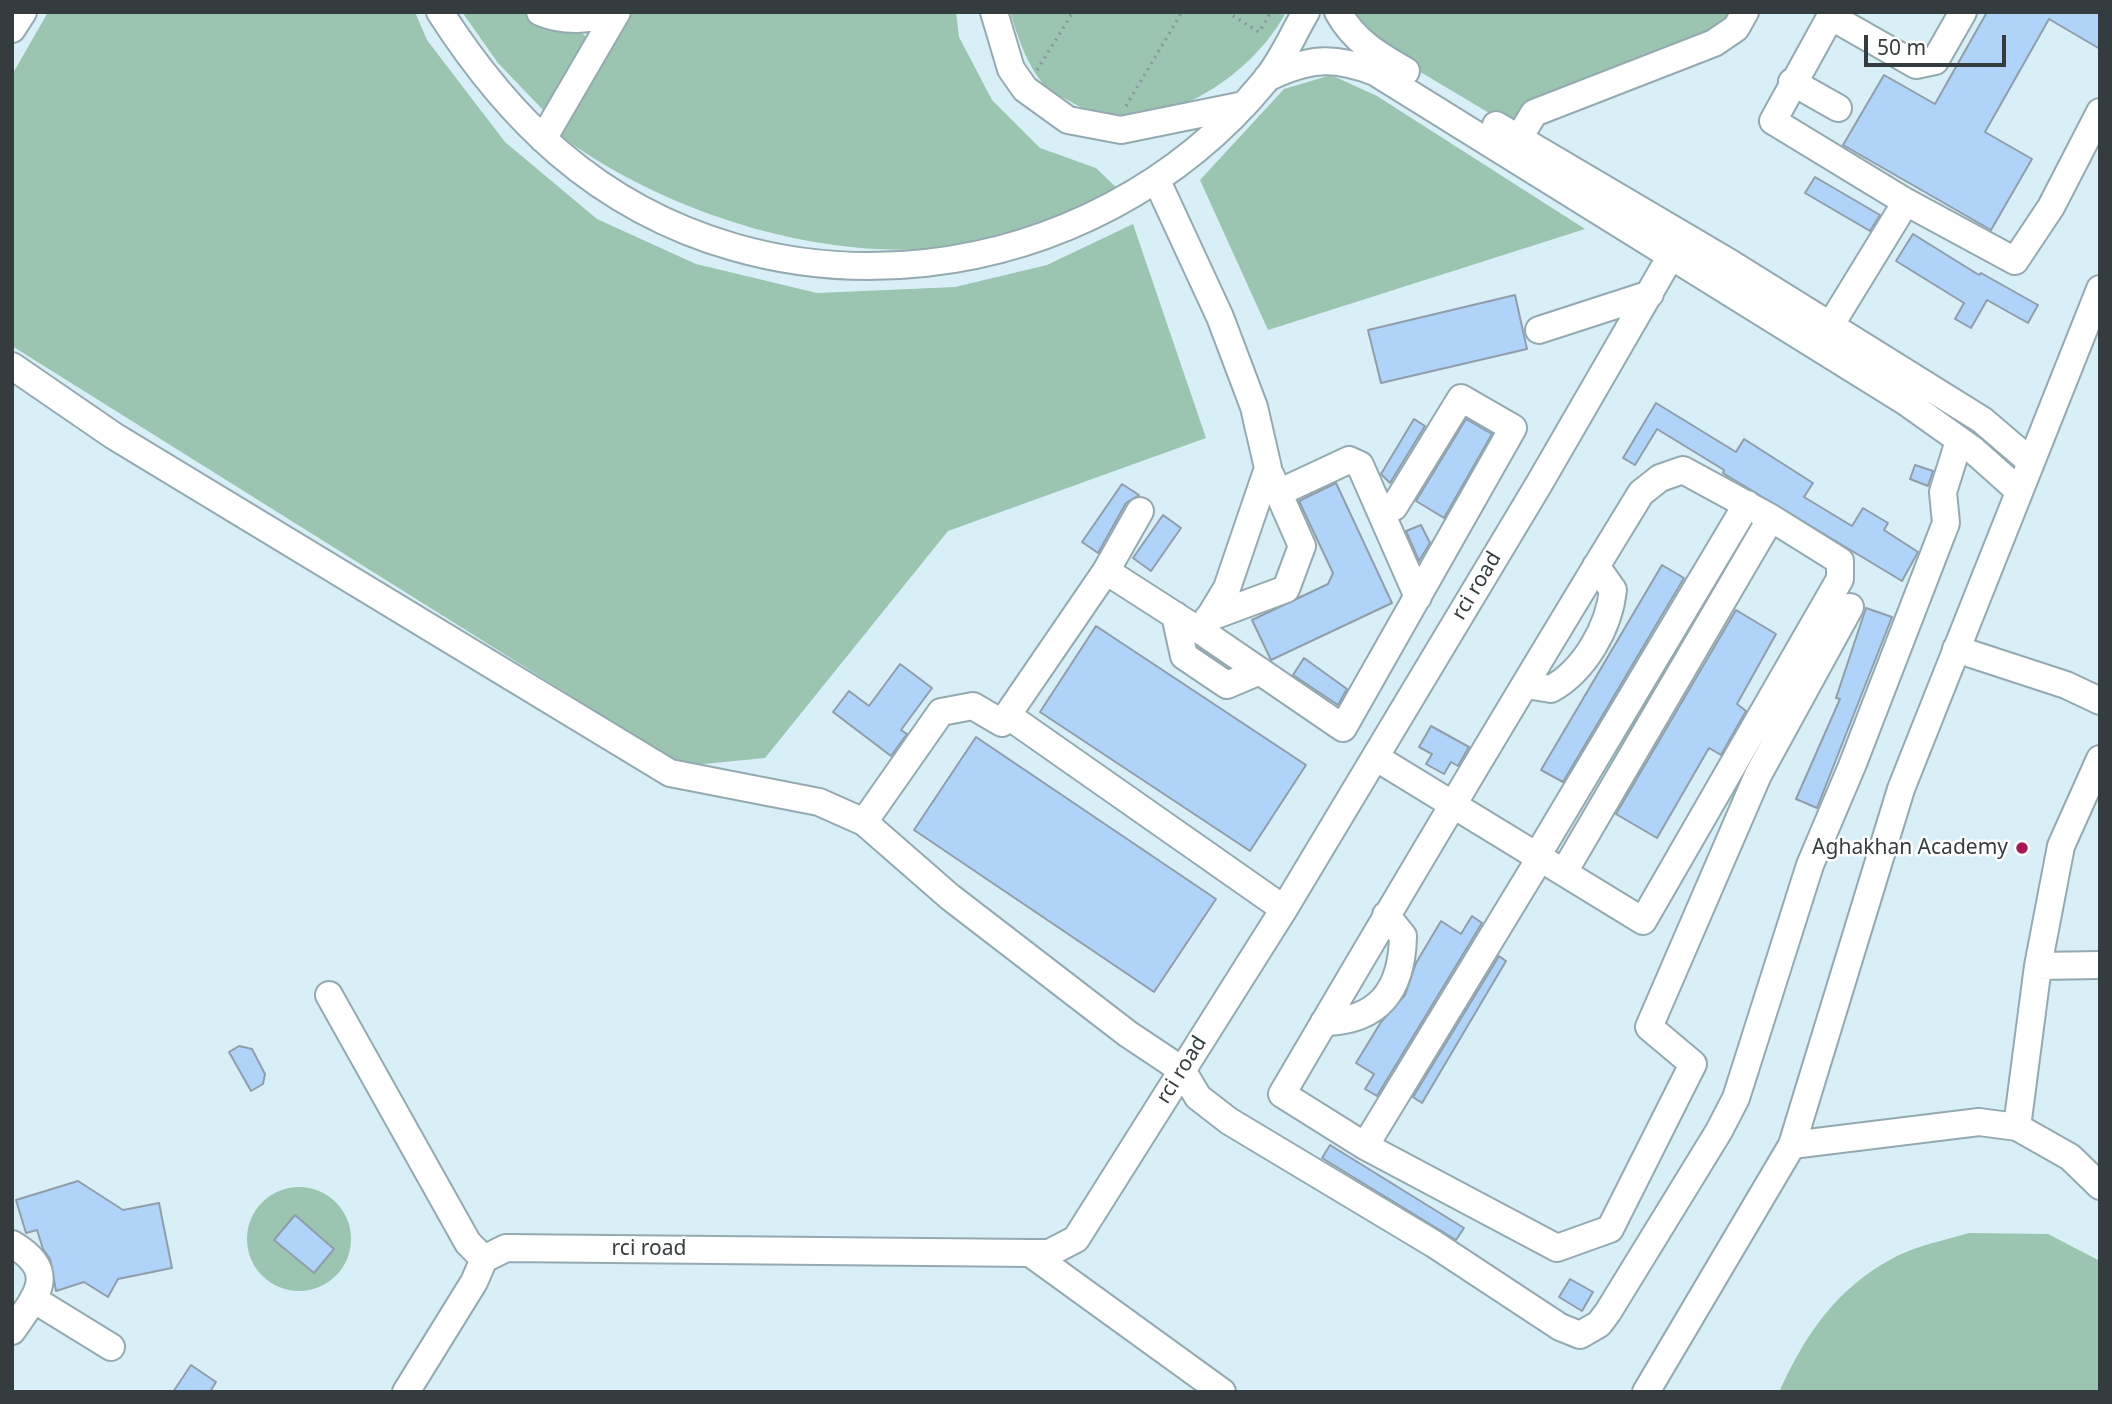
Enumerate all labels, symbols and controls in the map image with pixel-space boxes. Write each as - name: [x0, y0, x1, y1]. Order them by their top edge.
- scale bar: [1867, 21, 2009, 65]
- text: 50 m: [1877, 33, 1926, 61]
- street label: rci road: [1447, 547, 1507, 625]
- place label: Aghakhan Academy: [1812, 835, 2008, 861]
- marker: Aghakhan Academy: [2014, 840, 2030, 856]
- street label: rci road: [1151, 1032, 1213, 1108]
- street label: rci road: [612, 1236, 686, 1262]

